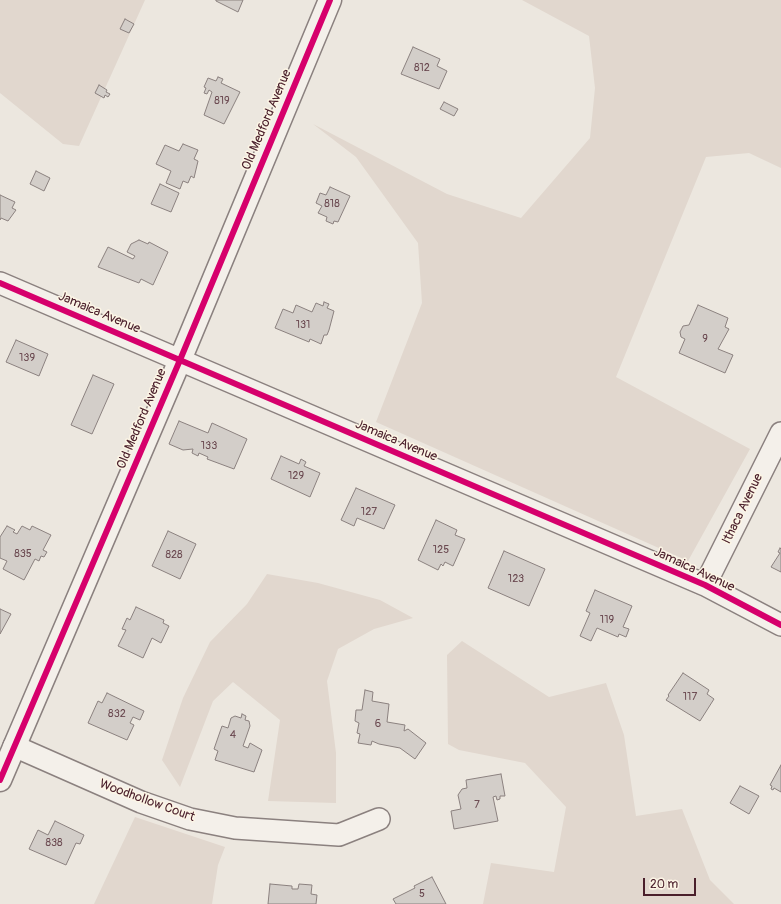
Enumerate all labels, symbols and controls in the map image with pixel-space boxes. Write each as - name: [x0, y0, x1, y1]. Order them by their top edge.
- house number: 812: [414, 61, 430, 75]
- street label: Old Medford Avenue: [239, 67, 295, 173]
- house number: 819: [214, 94, 230, 108]
- house number: 818: [324, 197, 340, 211]
- street label: Jamaica Avenue: [56, 289, 142, 337]
- house number: 131: [296, 318, 310, 332]
- house number: 9: [702, 332, 708, 346]
- house number: 139: [19, 351, 35, 365]
- street label: Old Medford Avenue: [114, 366, 170, 472]
- street label: Jamaica Avenue: [353, 417, 439, 465]
- house number: 133: [201, 439, 217, 453]
- house number: 129: [288, 469, 304, 483]
- street label: Ithaca Avenue: [719, 471, 767, 547]
- house number: 127: [361, 505, 377, 519]
- house number: 125: [433, 543, 449, 557]
- street label: Jamaica Avenue: [651, 544, 737, 596]
- house number: 835: [14, 547, 32, 561]
- house number: 828: [165, 548, 183, 562]
- house number: 123: [508, 572, 524, 586]
- house number: 119: [600, 613, 614, 627]
- house number: 117: [683, 690, 697, 704]
- house number: 832: [108, 707, 126, 721]
- house number: 6: [375, 717, 381, 731]
- house number: 4: [230, 728, 236, 742]
- street label: Woodhollow Court: [97, 776, 197, 826]
- house number: 7: [474, 798, 480, 812]
- house number: 838: [45, 836, 63, 850]
- scale bar: [645, 870, 698, 896]
- text: 20 m: [650, 877, 678, 892]
- house number: 5: [419, 887, 425, 901]

